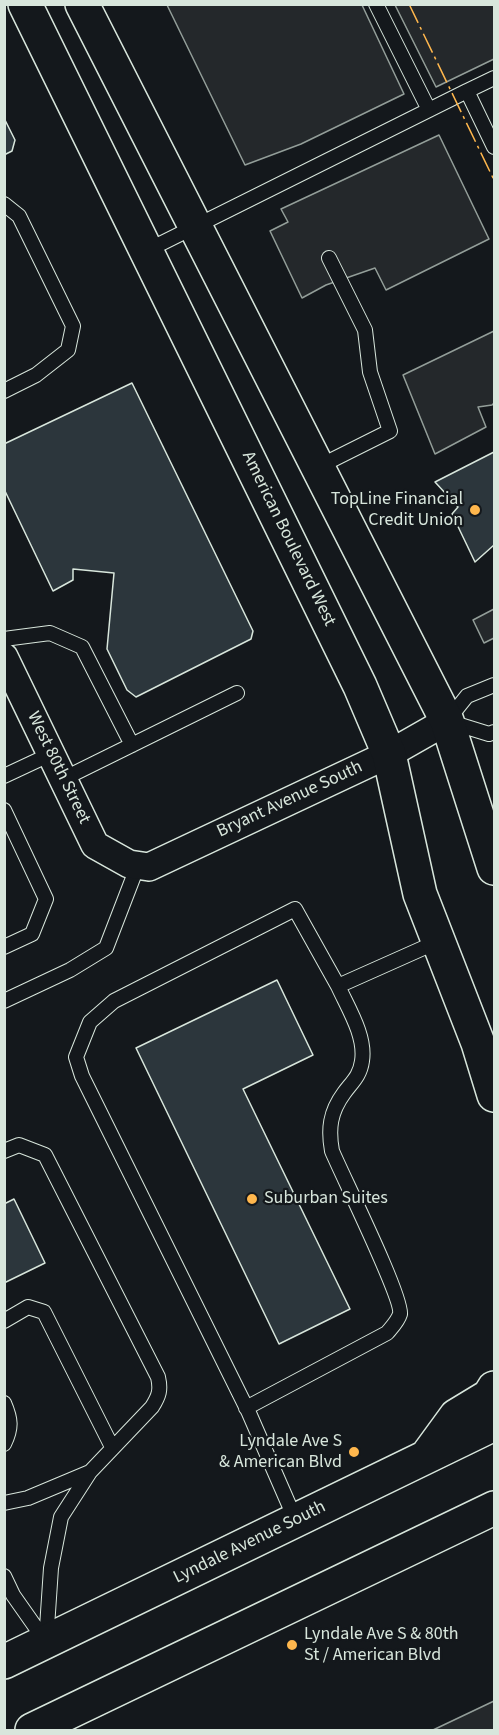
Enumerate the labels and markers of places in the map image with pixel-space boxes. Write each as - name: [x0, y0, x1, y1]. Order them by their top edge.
- place label: TopLine Financial Credit Union: [331, 489, 463, 532]
- marker: TopLine Financial Credit Union: [468, 503, 482, 517]
- place label: Suburban Suites: [264, 1188, 388, 1210]
- marker: Suburban Suites: [245, 1192, 259, 1206]
- place label: Lyndale Ave S & American Blvd: [219, 1431, 342, 1474]
- marker: Lyndale Ave S & American Blvd: [347, 1445, 361, 1459]
- place label: Lyndale Ave S & 80th St / American Blvd: [304, 1624, 459, 1666]
- marker: Lyndale Ave S & 80th St / American Blvd: [285, 1638, 299, 1652]

